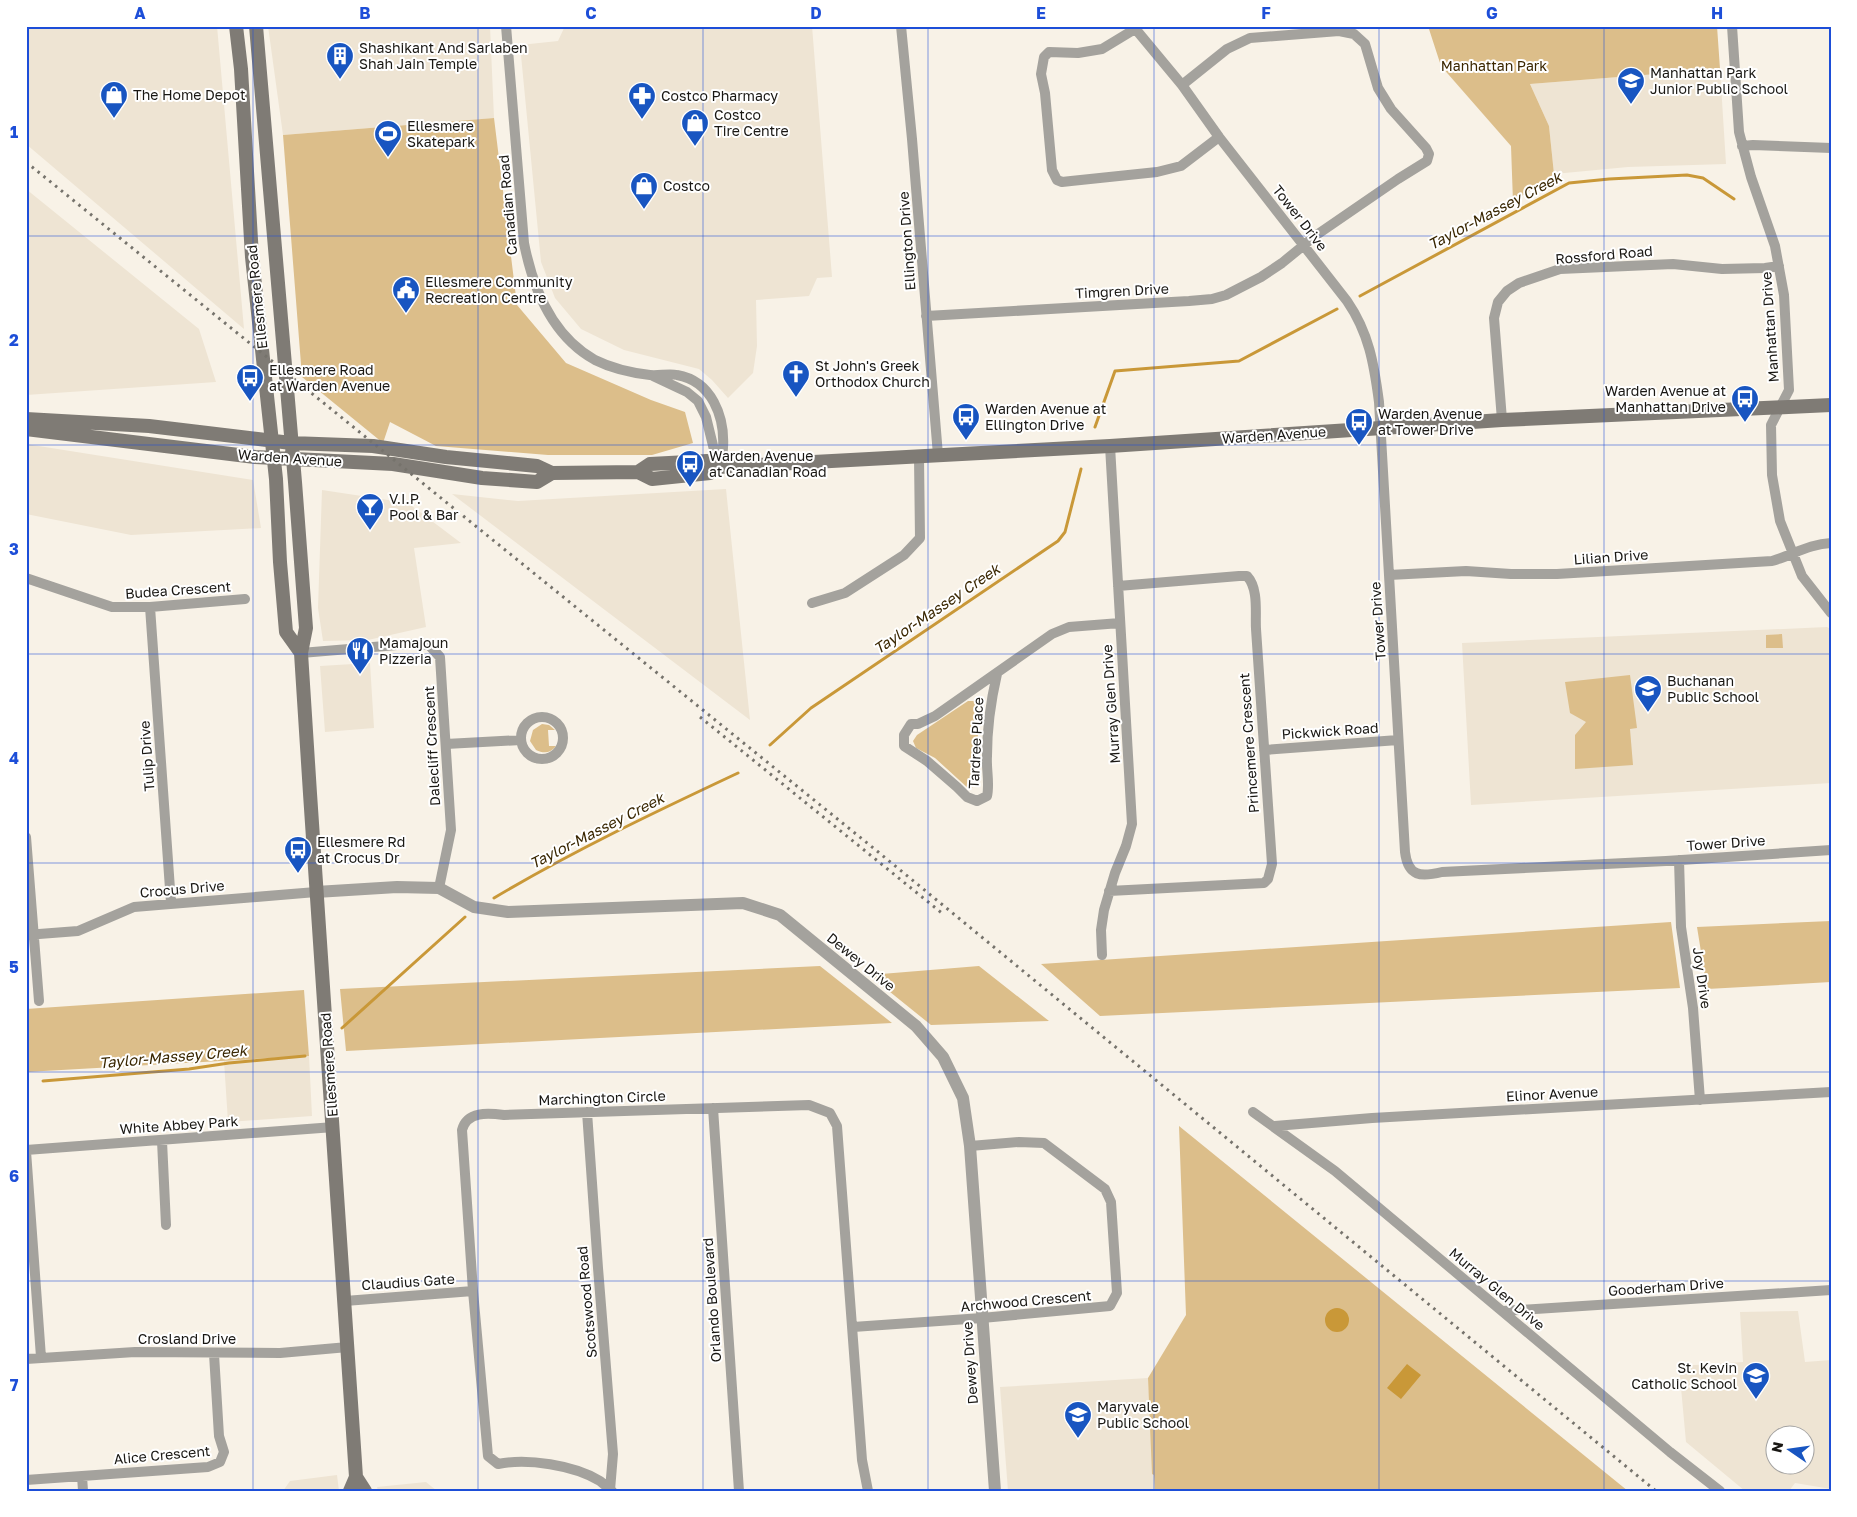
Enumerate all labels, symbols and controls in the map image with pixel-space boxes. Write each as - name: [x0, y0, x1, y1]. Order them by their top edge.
- text: A: [134, 3, 146, 23]
- text: B: [359, 3, 371, 23]
- text: C: [585, 3, 597, 23]
- text: D: [810, 3, 822, 23]
- text: E: [1036, 3, 1046, 23]
- text: F: [1261, 3, 1271, 23]
- text: G: [1486, 3, 1498, 23]
- text: H: [1711, 3, 1723, 23]
- place label: Shashikant And Sarlaben Shah Jain Temple: [359, 39, 528, 72]
- building icon: Shashikant And Sarlaben Shah Jain Temple: [325, 41, 355, 80]
- park label: Manhattan Park: [1441, 57, 1547, 74]
- place label: Manhattan Park Junior Public School: [1650, 64, 1788, 97]
- school or university icon: Manhattan Park Junior Public School: [1616, 66, 1646, 105]
- shop icon: The Home Depot: [99, 80, 129, 119]
- pharmacy icon: Costco Pharmacy: [627, 81, 657, 120]
- place label: The Home Depot: [133, 86, 246, 103]
- place label: Costco Pharmacy: [661, 87, 778, 104]
- place label: Costco Tire Centre: [714, 106, 789, 139]
- shop icon: Costco Tire Centre: [680, 108, 710, 147]
- place label: Ellesmere Skatepark: [407, 117, 475, 150]
- sports icon: Ellesmere Skatepark: [373, 119, 403, 158]
- text: 1: [10, 122, 18, 142]
- street label: Canadian Road: [495, 154, 520, 256]
- water label: Taylor-Massey Creek: [1425, 167, 1566, 254]
- shop icon: Costco: [629, 171, 659, 210]
- place label: Costco: [663, 177, 710, 194]
- street label: Tower Drive: [1269, 181, 1331, 254]
- street label: Ellington Drive: [895, 191, 918, 291]
- street label: Rossford Road: [1555, 242, 1653, 267]
- street label: Ellesmere Road: [243, 244, 270, 350]
- street label: Manhattan Drive: [1757, 271, 1782, 383]
- place label: Ellesmere Community Recreation Centre: [425, 273, 573, 306]
- public building icon: Ellesmere Community Recreation Centre: [391, 275, 421, 314]
- street label: Timgren Drive: [1075, 280, 1169, 301]
- text: 2: [9, 330, 19, 350]
- place label: St John's Greek Orthodox Church: [815, 357, 930, 390]
- church icon: St John's Greek Orthodox Church: [781, 359, 811, 398]
- place label: Ellesmere Road at Warden Avenue: [269, 361, 390, 394]
- bus stop icon: Ellesmere Road at Warden Avenue: [235, 363, 265, 402]
- place label: Warden Avenue at Manhattan Drive: [1605, 382, 1726, 415]
- bus stop icon: Warden Avenue at Manhattan Drive: [1730, 384, 1760, 423]
- place label: Warden Avenue at Ellington Drive: [985, 400, 1106, 433]
- bus stop icon: Warden Avenue at Ellington Drive: [951, 402, 981, 441]
- place label: Warden Avenue at Tower Drive: [1378, 405, 1482, 438]
- bus stop icon: Warden Avenue at Tower Drive: [1344, 407, 1374, 446]
- street label: Warden Avenue: [1221, 422, 1327, 447]
- street label: Warden Avenue: [237, 445, 343, 470]
- place label: Warden Avenue at Canadian Road: [709, 447, 827, 480]
- bus stop icon: Warden Avenue at Canadian Road: [675, 449, 705, 488]
- place label: V.I.P. Pool & Bar: [389, 490, 459, 523]
- bar icon: V.I.P. Pool & Bar: [355, 492, 385, 531]
- text: 3: [9, 539, 19, 559]
- street label: Lilian Drive: [1573, 545, 1649, 568]
- water label: Taylor-Massey Creek: [870, 558, 1005, 658]
- street label: Budea Crescent: [124, 577, 232, 602]
- street label: Tower Drive: [1366, 581, 1389, 661]
- place label: Mamajoun Pizzeria: [379, 634, 448, 667]
- restaurant icon: Mamajoun Pizzeria: [345, 636, 375, 675]
- street label: Murray Glen Drive: [1098, 644, 1123, 764]
- street label: Princemere Crescent: [1235, 672, 1262, 814]
- place label: Buchanan Public School: [1667, 672, 1759, 705]
- school or university icon: Buchanan Public School: [1633, 674, 1663, 713]
- street label: Dalecliff Crescent: [420, 686, 443, 806]
- street label: Tardree Place: [965, 697, 986, 789]
- street label: Pickwick Road: [1281, 719, 1379, 742]
- street label: Tulip Drive: [136, 720, 157, 792]
- text: 4: [9, 748, 19, 768]
- water label: Taylor-Massey Creek: [526, 788, 669, 873]
- street label: Tower Drive: [1686, 831, 1766, 854]
- place label: Ellesmere Rd at Crocus Dr: [317, 833, 405, 866]
- bus stop icon: Ellesmere Rd at Crocus Dr: [283, 835, 313, 874]
- street label: Crocus Drive: [139, 876, 225, 901]
- street label: Dewey Drive: [824, 929, 899, 994]
- street label: Joy Drive: [1690, 946, 1715, 1010]
- text: 5: [9, 957, 19, 977]
- street label: Ellesmere Road: [316, 1012, 341, 1118]
- water label: Taylor-Massey Creek: [98, 1040, 249, 1072]
- street label: Elinor Avenue: [1506, 1083, 1598, 1104]
- street label: Marchington Circle: [538, 1087, 666, 1108]
- street label: White Abbey Park: [119, 1112, 239, 1137]
- text: 6: [9, 1166, 19, 1186]
- street label: Orlando Boulevard: [699, 1237, 724, 1363]
- street label: Murray Glen Drive: [1446, 1244, 1549, 1334]
- street label: Scotswood Road: [573, 1245, 600, 1359]
- street label: Claudius Gate: [361, 1270, 455, 1293]
- street label: Gooderham Drive: [1608, 1274, 1724, 1299]
- street label: Archwood Crescent: [960, 1286, 1092, 1315]
- street label: Dewey Drive: [958, 1321, 981, 1405]
- street label: Crosland Drive: [138, 1330, 236, 1347]
- place label: St. Kevin Catholic School: [1631, 1359, 1737, 1392]
- school or university icon: St. Kevin Catholic School: [1741, 1361, 1771, 1400]
- text: 7: [10, 1375, 19, 1395]
- place label: Maryvale Public School: [1097, 1398, 1189, 1431]
- school or university icon: Maryvale Public School: [1063, 1400, 1093, 1439]
- north arrow: [1764, 1424, 1814, 1474]
- text: N: [1767, 1440, 1786, 1454]
- street label: Alice Crescent: [113, 1442, 211, 1467]

